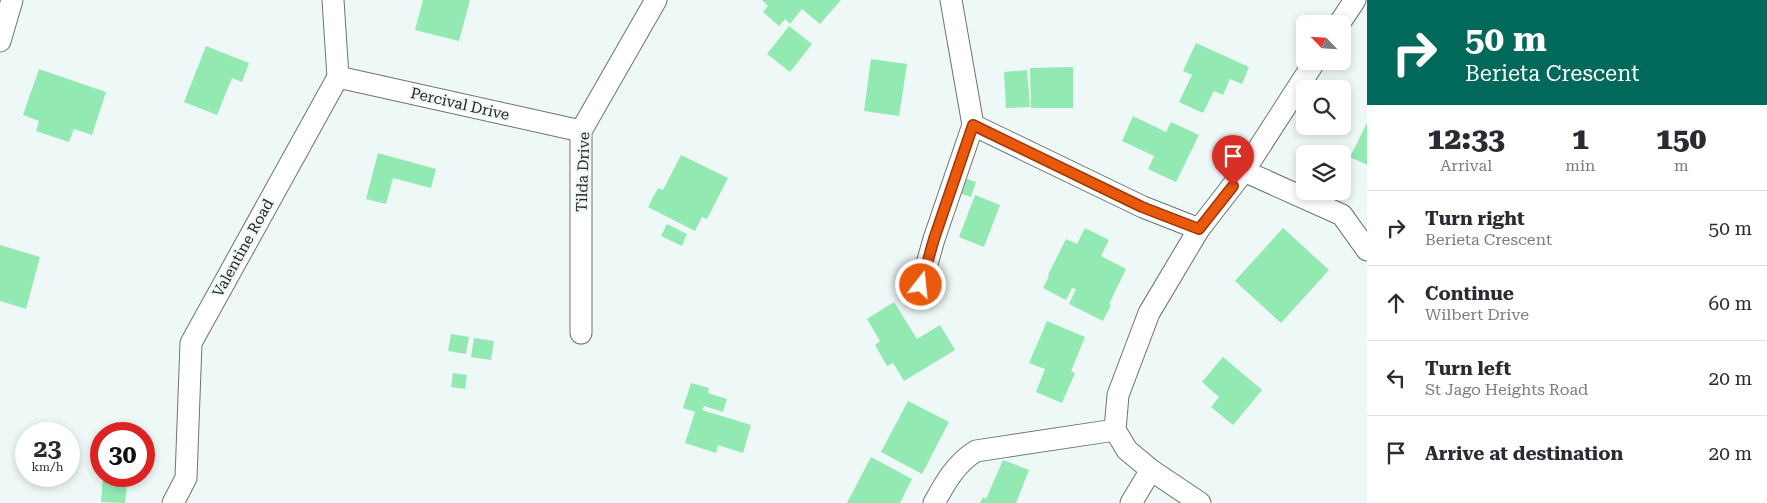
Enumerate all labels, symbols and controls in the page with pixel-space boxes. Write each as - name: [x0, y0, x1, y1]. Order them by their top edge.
- north arrow: [1296, 15, 1351, 70]
- map controls: [1296, 15, 1351, 200]
- text: 50 m: [1465, 19, 1547, 60]
- icon: right: [1382, 20, 1447, 85]
- text: Berieta Crescent: [1465, 61, 1640, 86]
- button: search: [1296, 80, 1351, 135]
- street label: Percival Drive: [409, 84, 511, 124]
- text: 12:33: [1428, 121, 1505, 156]
- text: 1: [1572, 121, 1589, 156]
- text: 150: [1656, 121, 1706, 156]
- street label: Tilda Drive: [573, 132, 593, 212]
- pin: [1212, 135, 1254, 186]
- icon: arrive: [1219, 142, 1247, 170]
- button: layers: [1296, 145, 1351, 200]
- text: Arrival: [1440, 156, 1492, 175]
- text: min: [1565, 156, 1595, 175]
- text: m: [1674, 156, 1688, 175]
- street label: Valentine Road: [209, 196, 278, 300]
- text: Turn right: [1425, 207, 1525, 230]
- icon: right: [1382, 214, 1410, 242]
- text: 50 m: [1709, 217, 1752, 240]
- text: Berieta Crescent: [1425, 230, 1552, 249]
- position arrow: [894, 258, 946, 310]
- text: Continue: [1425, 282, 1514, 305]
- icon: ahead: [1382, 289, 1410, 317]
- text: 60 m: [1709, 292, 1752, 315]
- text: Wilbert Drive: [1425, 305, 1529, 324]
- text: Turn left: [1425, 357, 1511, 380]
- icon: left: [1382, 364, 1410, 392]
- text: 20 m: [1709, 367, 1752, 390]
- text: St Jago Heights Road: [1425, 380, 1588, 399]
- speed limit sign: 30: [90, 422, 155, 487]
- text: 23: [33, 434, 62, 463]
- icon: arrive: [1382, 439, 1410, 467]
- text: Arrive at destination: [1425, 442, 1623, 465]
- text: 20 m: [1709, 442, 1752, 465]
- text: km/h: [31, 460, 64, 474]

